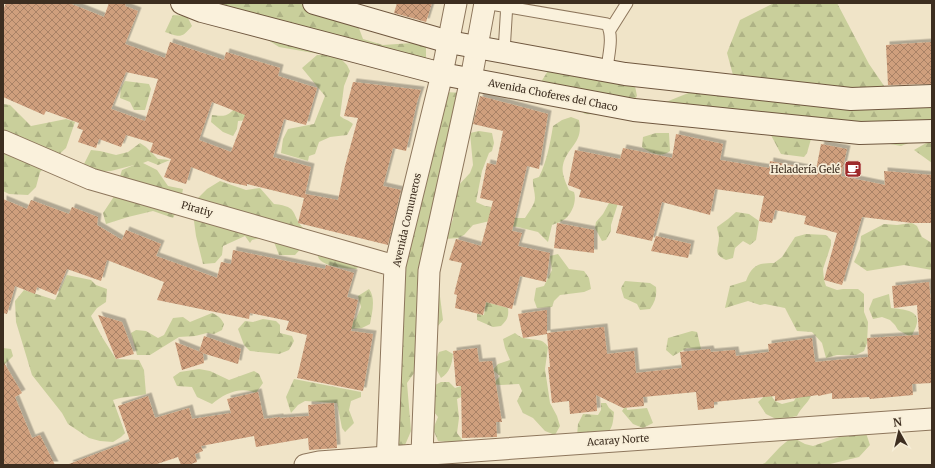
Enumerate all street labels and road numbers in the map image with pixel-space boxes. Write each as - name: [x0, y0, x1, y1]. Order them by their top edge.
- street label: Avenida Choferes del Chaco: [486, 76, 619, 114]
- street label: Avenida Comuneros: [390, 172, 424, 269]
- street label: Piratiy: [180, 198, 214, 220]
- street label: Acaray Norte: [586, 431, 649, 449]

